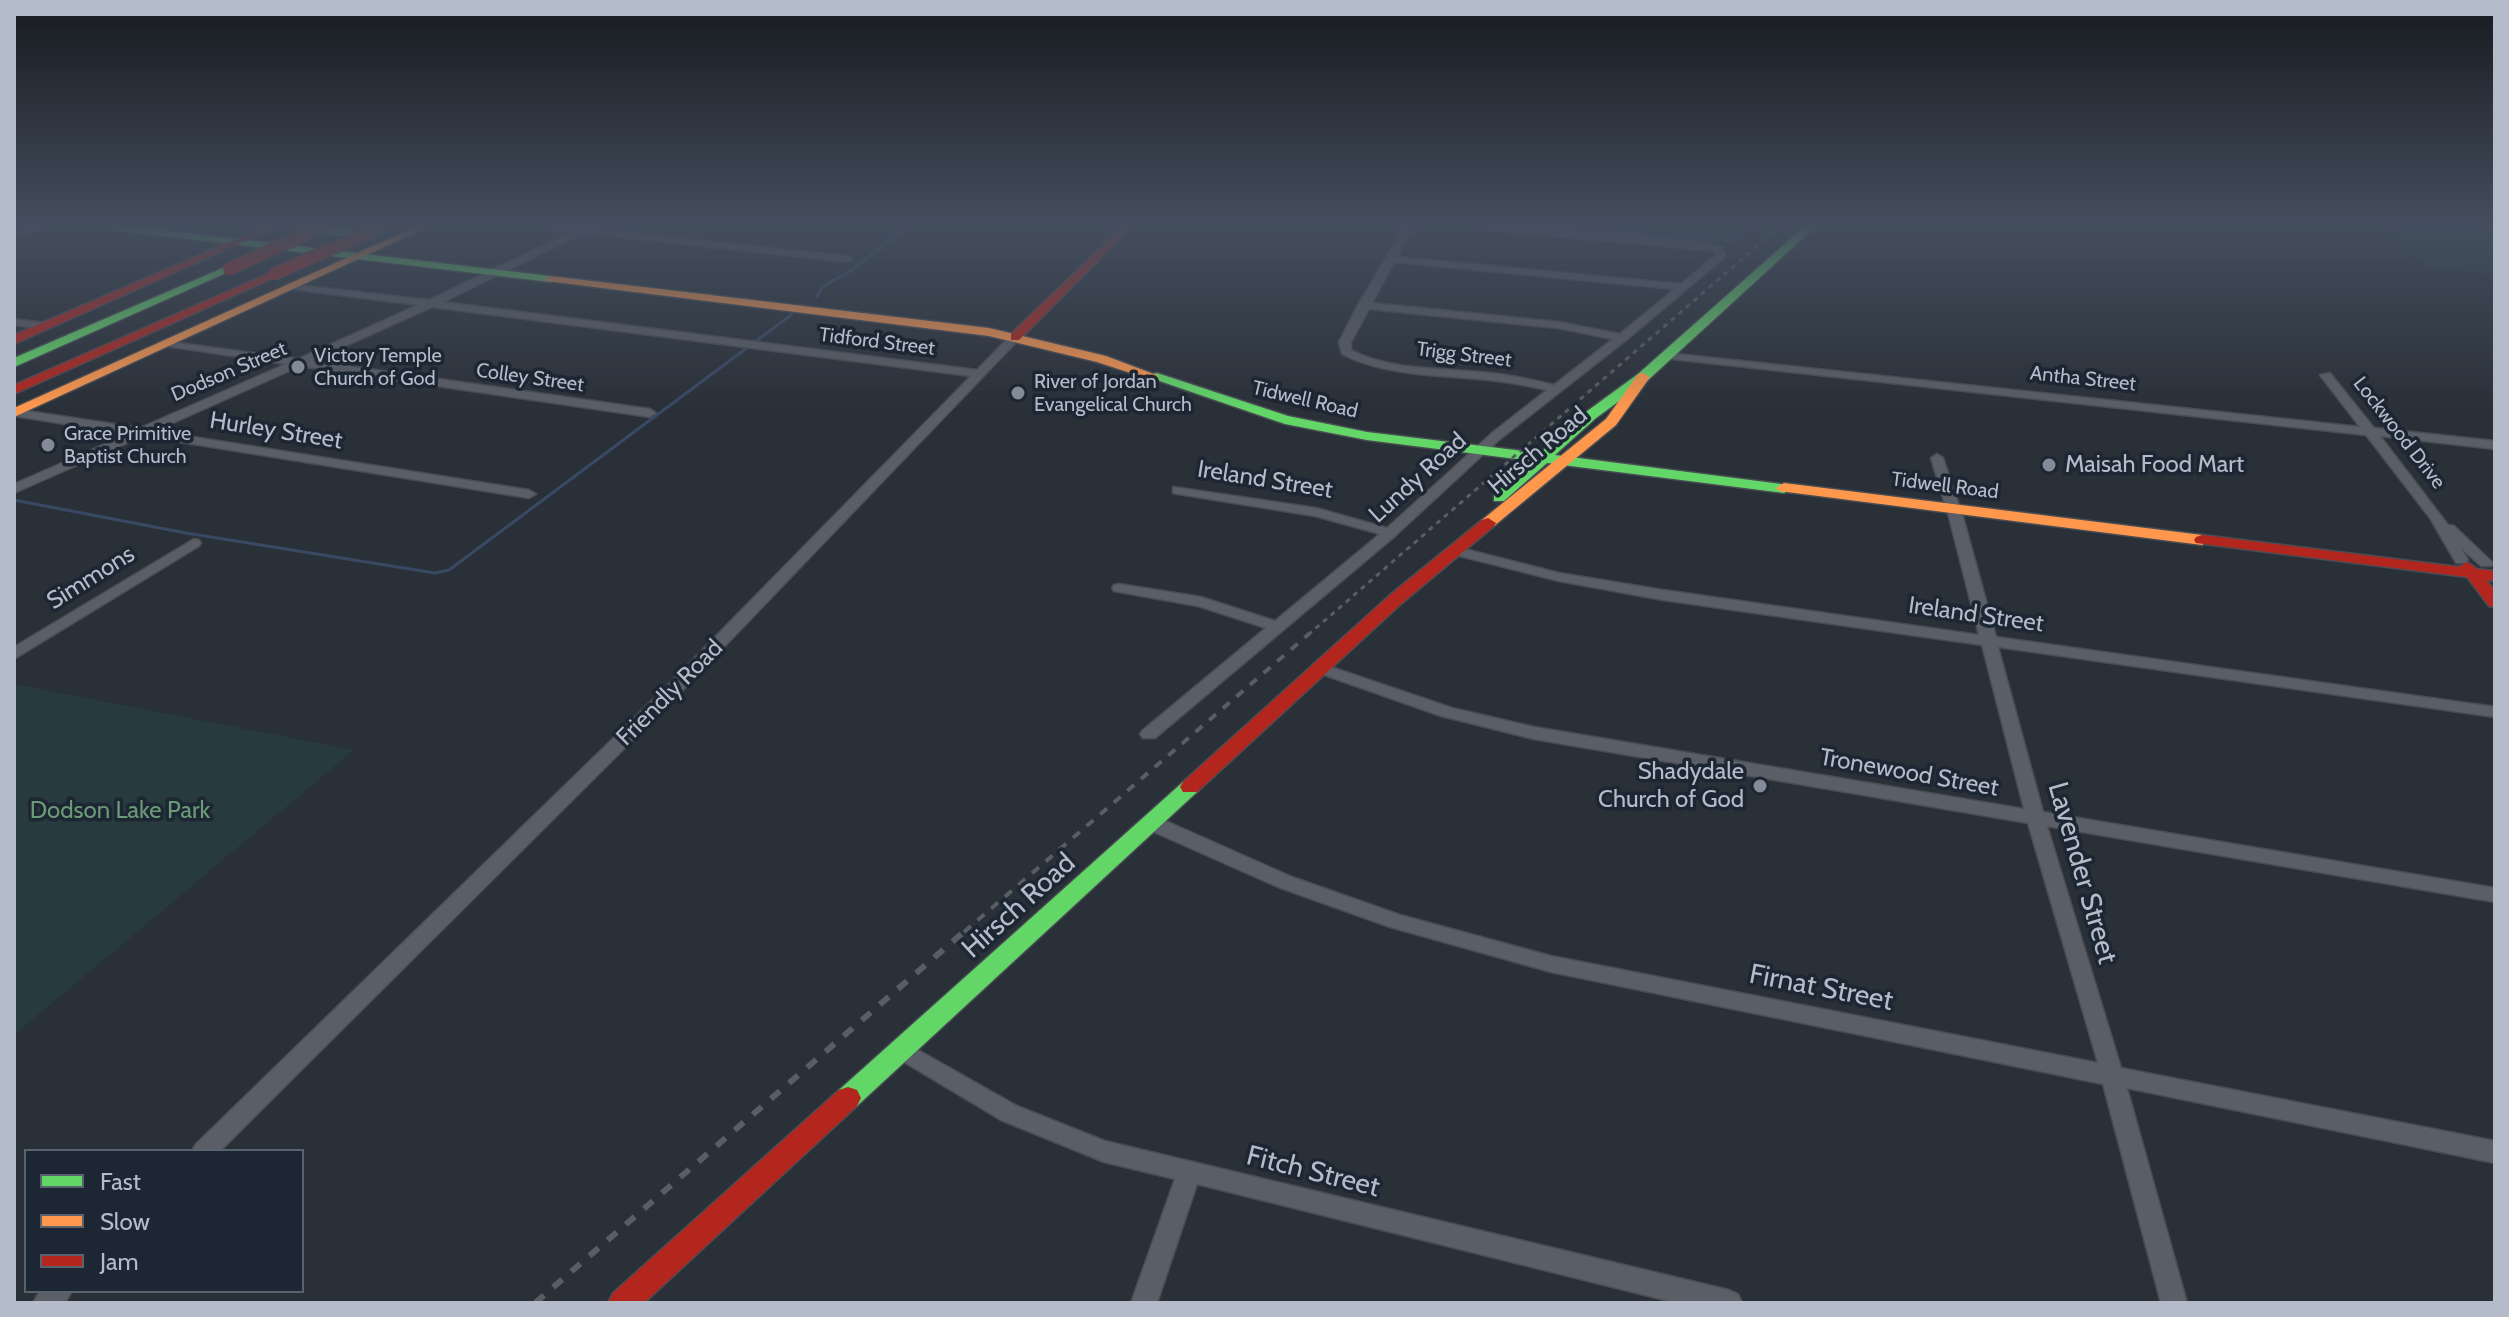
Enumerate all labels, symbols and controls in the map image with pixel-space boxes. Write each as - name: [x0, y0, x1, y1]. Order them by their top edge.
- street label: Tidford Street: [818, 323, 936, 361]
- street label: Dodson Street: [168, 337, 290, 407]
- street label: Trigg Street: [1415, 337, 1513, 373]
- place label: Victory Temple Church of God: [314, 344, 442, 391]
- marker: Victory Temple Church of God: [289, 358, 307, 376]
- street label: Colley Street: [475, 359, 585, 397]
- street label: Antha Street: [2029, 362, 2137, 396]
- place label: River of Jordan Evangelical Church: [1034, 370, 1192, 417]
- street label: Lockwood Drive: [2348, 372, 2450, 494]
- street label: Tidwell Road: [1250, 376, 1360, 424]
- marker: River of Jordan Evangelical Church: [1009, 384, 1027, 402]
- street label: Hirsch Road: [1483, 401, 1593, 501]
- street label: Hurley Street: [208, 406, 344, 456]
- place label: Grace Primitive Baptist Church: [64, 422, 191, 469]
- street label: Lundy Road: [1363, 427, 1473, 529]
- marker: Grace Primitive Baptist Church: [39, 436, 57, 454]
- place label: Maisah Food Mart: [2065, 451, 2244, 479]
- street label: Ireland Street: [1195, 455, 1335, 505]
- marker: Maisah Food Mart: [2040, 456, 2058, 474]
- street label: Tidwell Road: [1890, 468, 2000, 504]
- street label: Simmons: [42, 540, 140, 616]
- street label: Ireland Street: [1906, 591, 2046, 639]
- street label: Friendly Road: [611, 634, 729, 752]
- street label: Tronewood Street: [1817, 743, 2001, 803]
- place label: Shadydale Church of God: [1598, 758, 1744, 814]
- marker: Shadydale Church of God: [1751, 777, 1769, 795]
- street label: Lavender Street: [2040, 778, 2124, 968]
- park label: Dodson Lake Park: [30, 797, 210, 825]
- street label: Hirsch Road: [955, 846, 1083, 966]
- street label: Firnat Street: [1746, 958, 1896, 1018]
- street label: Fitch Street: [1243, 1139, 1383, 1205]
- legend: [24, 1149, 304, 1293]
- text: Fast: [100, 1167, 141, 1196]
- text: Slow: [100, 1207, 150, 1236]
- text: Jam: [100, 1247, 138, 1276]

